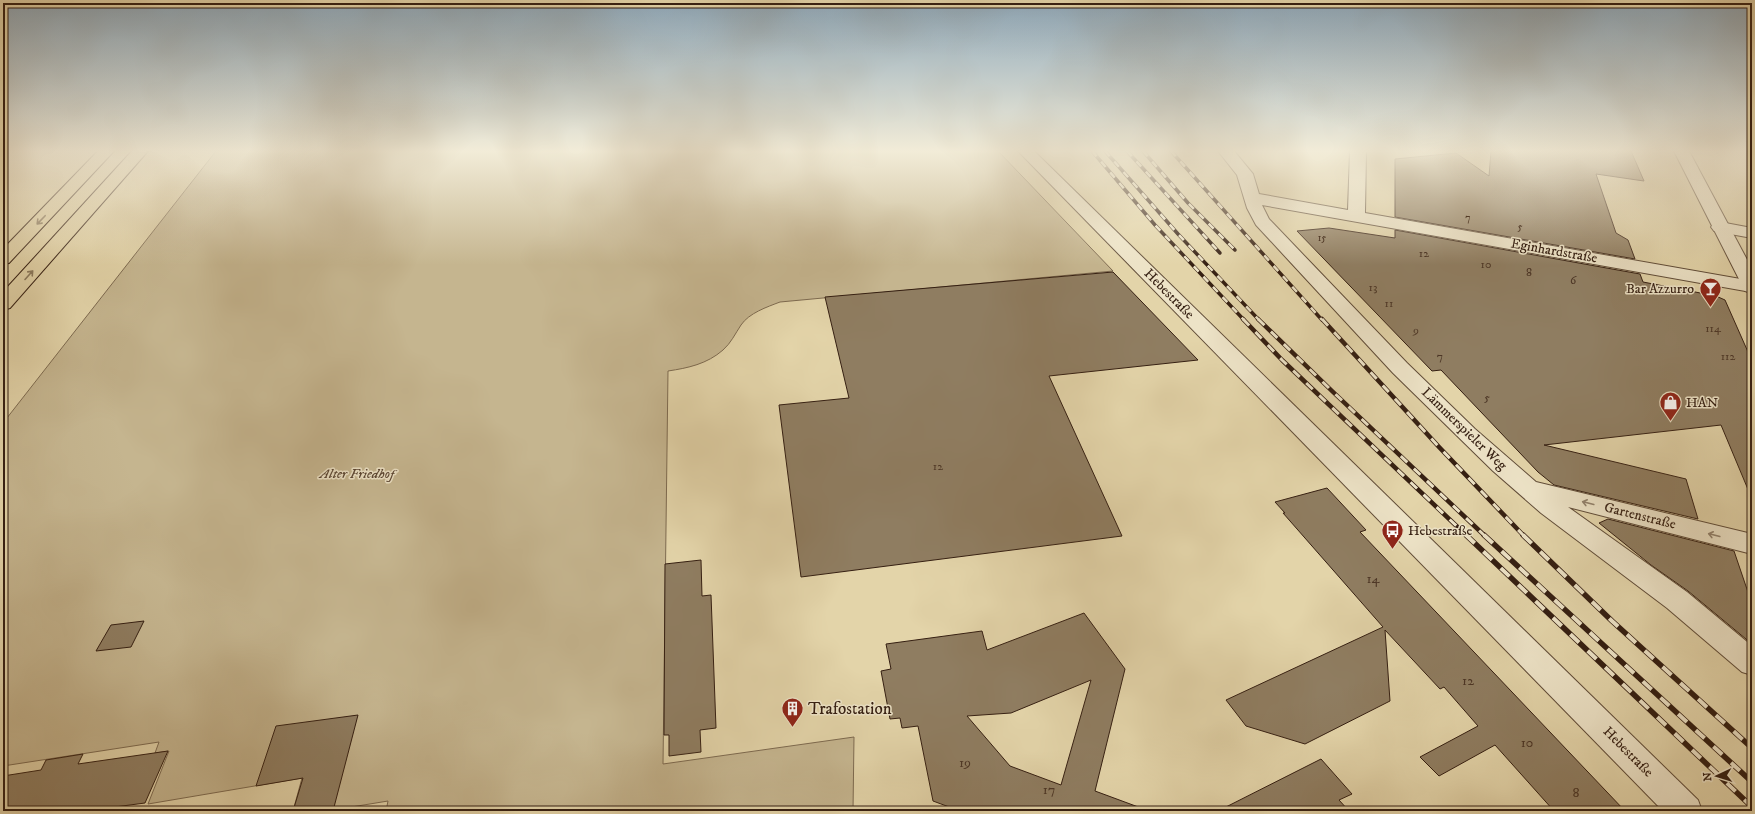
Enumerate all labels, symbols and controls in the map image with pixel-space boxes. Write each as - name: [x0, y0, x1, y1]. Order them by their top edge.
- house number: 7: [1465, 212, 1471, 224]
- one-way arrow: [36, 215, 46, 225]
- house number: 5: [1518, 221, 1523, 233]
- house number: 15: [1318, 232, 1326, 244]
- street label: Eginhardstraße: [1509, 235, 1599, 268]
- house number: 12: [1419, 246, 1429, 261]
- house number: 10: [1481, 257, 1491, 272]
- street label: Hebestraße: [1140, 265, 1198, 323]
- house number: 8: [1526, 265, 1532, 280]
- one-way arrow: [24, 270, 34, 280]
- house number: 6: [1570, 273, 1577, 288]
- bar icon: Bar Azzurro: [1697, 276, 1723, 309]
- house number: 13: [1369, 280, 1377, 295]
- place label: Bar Azzurro: [1626, 280, 1694, 298]
- house number: 11: [1385, 296, 1393, 311]
- house number: 114: [1705, 321, 1722, 336]
- house number: 9: [1412, 323, 1419, 338]
- house number: 7: [1437, 349, 1443, 364]
- house number: 112: [1721, 349, 1735, 364]
- street label: Lämmerspieler Weg: [1417, 384, 1511, 475]
- house number: 5: [1484, 390, 1490, 405]
- shop icon: HAN: [1658, 390, 1684, 423]
- place label: HAN: [1686, 394, 1719, 412]
- house number: 12: [933, 459, 943, 474]
- park label: Alter Friedhof: [318, 465, 398, 483]
- street label: Gartenstraße: [1602, 498, 1678, 534]
- one-way arrow: [1582, 499, 1595, 507]
- bus stop icon: Hebestraße: [1379, 518, 1405, 551]
- place label: Hebestraße: [1408, 522, 1472, 540]
- one-way arrow: [1708, 531, 1721, 538]
- house number: 14: [1366, 570, 1381, 588]
- house number: 12: [1462, 672, 1474, 690]
- building icon: Trafostation: [779, 696, 805, 729]
- place label: Trafostation: [808, 698, 892, 720]
- street label: Hebestraße: [1599, 723, 1657, 781]
- house number: 10: [1521, 734, 1533, 752]
- house number: 19: [959, 754, 971, 772]
- north arrow: [1697, 756, 1737, 796]
- text: N: [1701, 772, 1715, 782]
- house number: 17: [1043, 781, 1055, 799]
- house number: 8: [1572, 784, 1580, 802]

